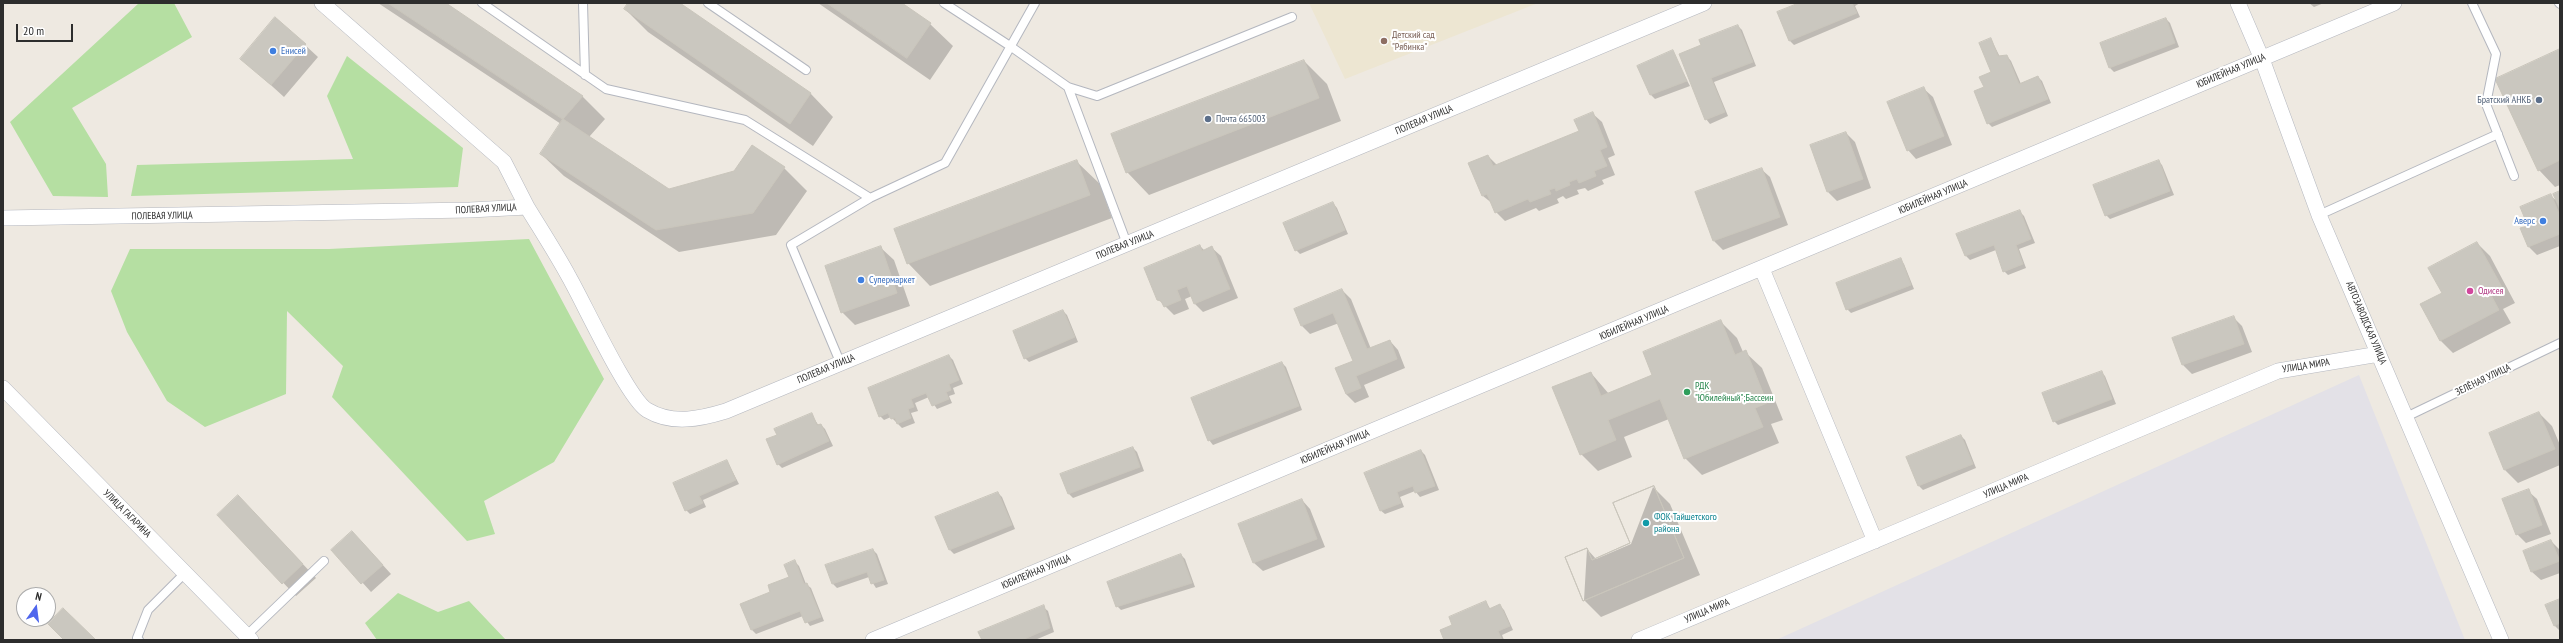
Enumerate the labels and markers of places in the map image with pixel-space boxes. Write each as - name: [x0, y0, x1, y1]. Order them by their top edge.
- place label: Детский сад "Рябинка": [1392, 29, 1435, 52]
- marker: Детский сад "Рябинка": [1379, 36, 1389, 46]
- place label: Енисей: [281, 45, 306, 57]
- marker: Енисей: [268, 46, 278, 56]
- place label: Братский АНКБ: [2477, 94, 2531, 106]
- marker: Братский АНКБ: [2534, 95, 2544, 105]
- place label: Почта 665003: [1216, 113, 1266, 125]
- marker: Почта 665003: [1203, 114, 1213, 124]
- place label: Аверс: [2514, 215, 2535, 227]
- marker: Аверс: [2538, 216, 2548, 226]
- place label: Супермаркет: [869, 274, 915, 286]
- marker: Супермаркет: [856, 275, 866, 285]
- place label: Одисея: [2478, 285, 2503, 297]
- marker: Одисея: [2465, 286, 2475, 296]
- place label: РДК "Юбилейный";Бассеин: [1695, 380, 1774, 404]
- marker: РДК "Юбилейный";Бассеин: [1682, 387, 1692, 397]
- place label: ФОК Тайшетского района: [1654, 511, 1717, 534]
- marker: ФОК Тайшетского района: [1641, 518, 1651, 528]

